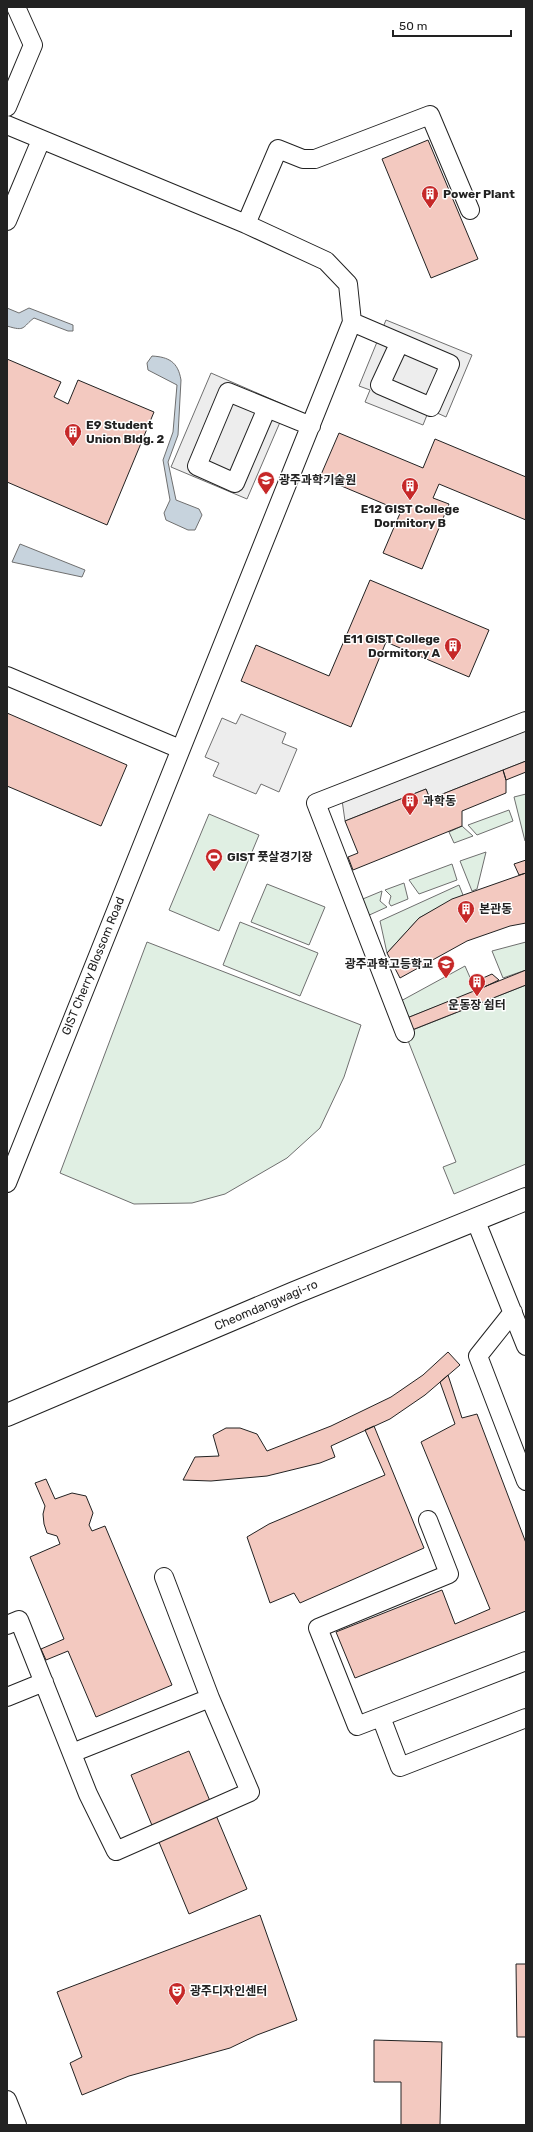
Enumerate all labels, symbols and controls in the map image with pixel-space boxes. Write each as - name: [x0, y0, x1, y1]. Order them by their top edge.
- scale bar: [393, 12, 511, 38]
- text: 50 m: [399, 19, 427, 33]
- building icon: Power Plant: [420, 184, 440, 209]
- place label: Power Plant: [443, 187, 515, 201]
- place label: E9 Student Union Bldg. 2: [86, 418, 164, 446]
- building icon: E9 Student Union Bldg. 2: [63, 422, 83, 447]
- school or university icon: 광주과학기술원: [256, 470, 276, 495]
- place label: 광주과학기술원: [279, 473, 356, 487]
- building icon: E12 GIST College Dormitory B: [400, 476, 420, 501]
- place label: E12 GIST College Dormitory B: [361, 502, 459, 530]
- place label: E11 GIST College Dormitory A: [343, 632, 440, 660]
- building icon: E11 GIST College Dormitory A: [443, 636, 463, 661]
- building icon: 과학동: [400, 791, 420, 816]
- place label: 과학동: [423, 794, 456, 808]
- sports icon: GIST 풋살경기장: [204, 847, 224, 872]
- place label: GIST 풋살경기장: [227, 850, 312, 864]
- street label: GIST Cherry Blossom Road: [59, 895, 127, 1037]
- building icon: 본관동: [456, 899, 476, 924]
- place label: 본관동: [479, 902, 512, 916]
- school or university icon: 광주과학고등학교: [436, 954, 456, 979]
- place label: 광주과학고등학교: [345, 957, 433, 971]
- building icon: 운동장 쉼터: [467, 972, 487, 997]
- place label: 운동장 쉼터: [448, 998, 506, 1012]
- street label: Cheomdangwagi-ro: [212, 1277, 320, 1333]
- theatre icon: 광주디자인센터: [167, 1981, 187, 2006]
- place label: 광주디자인센터: [190, 1984, 267, 1998]

